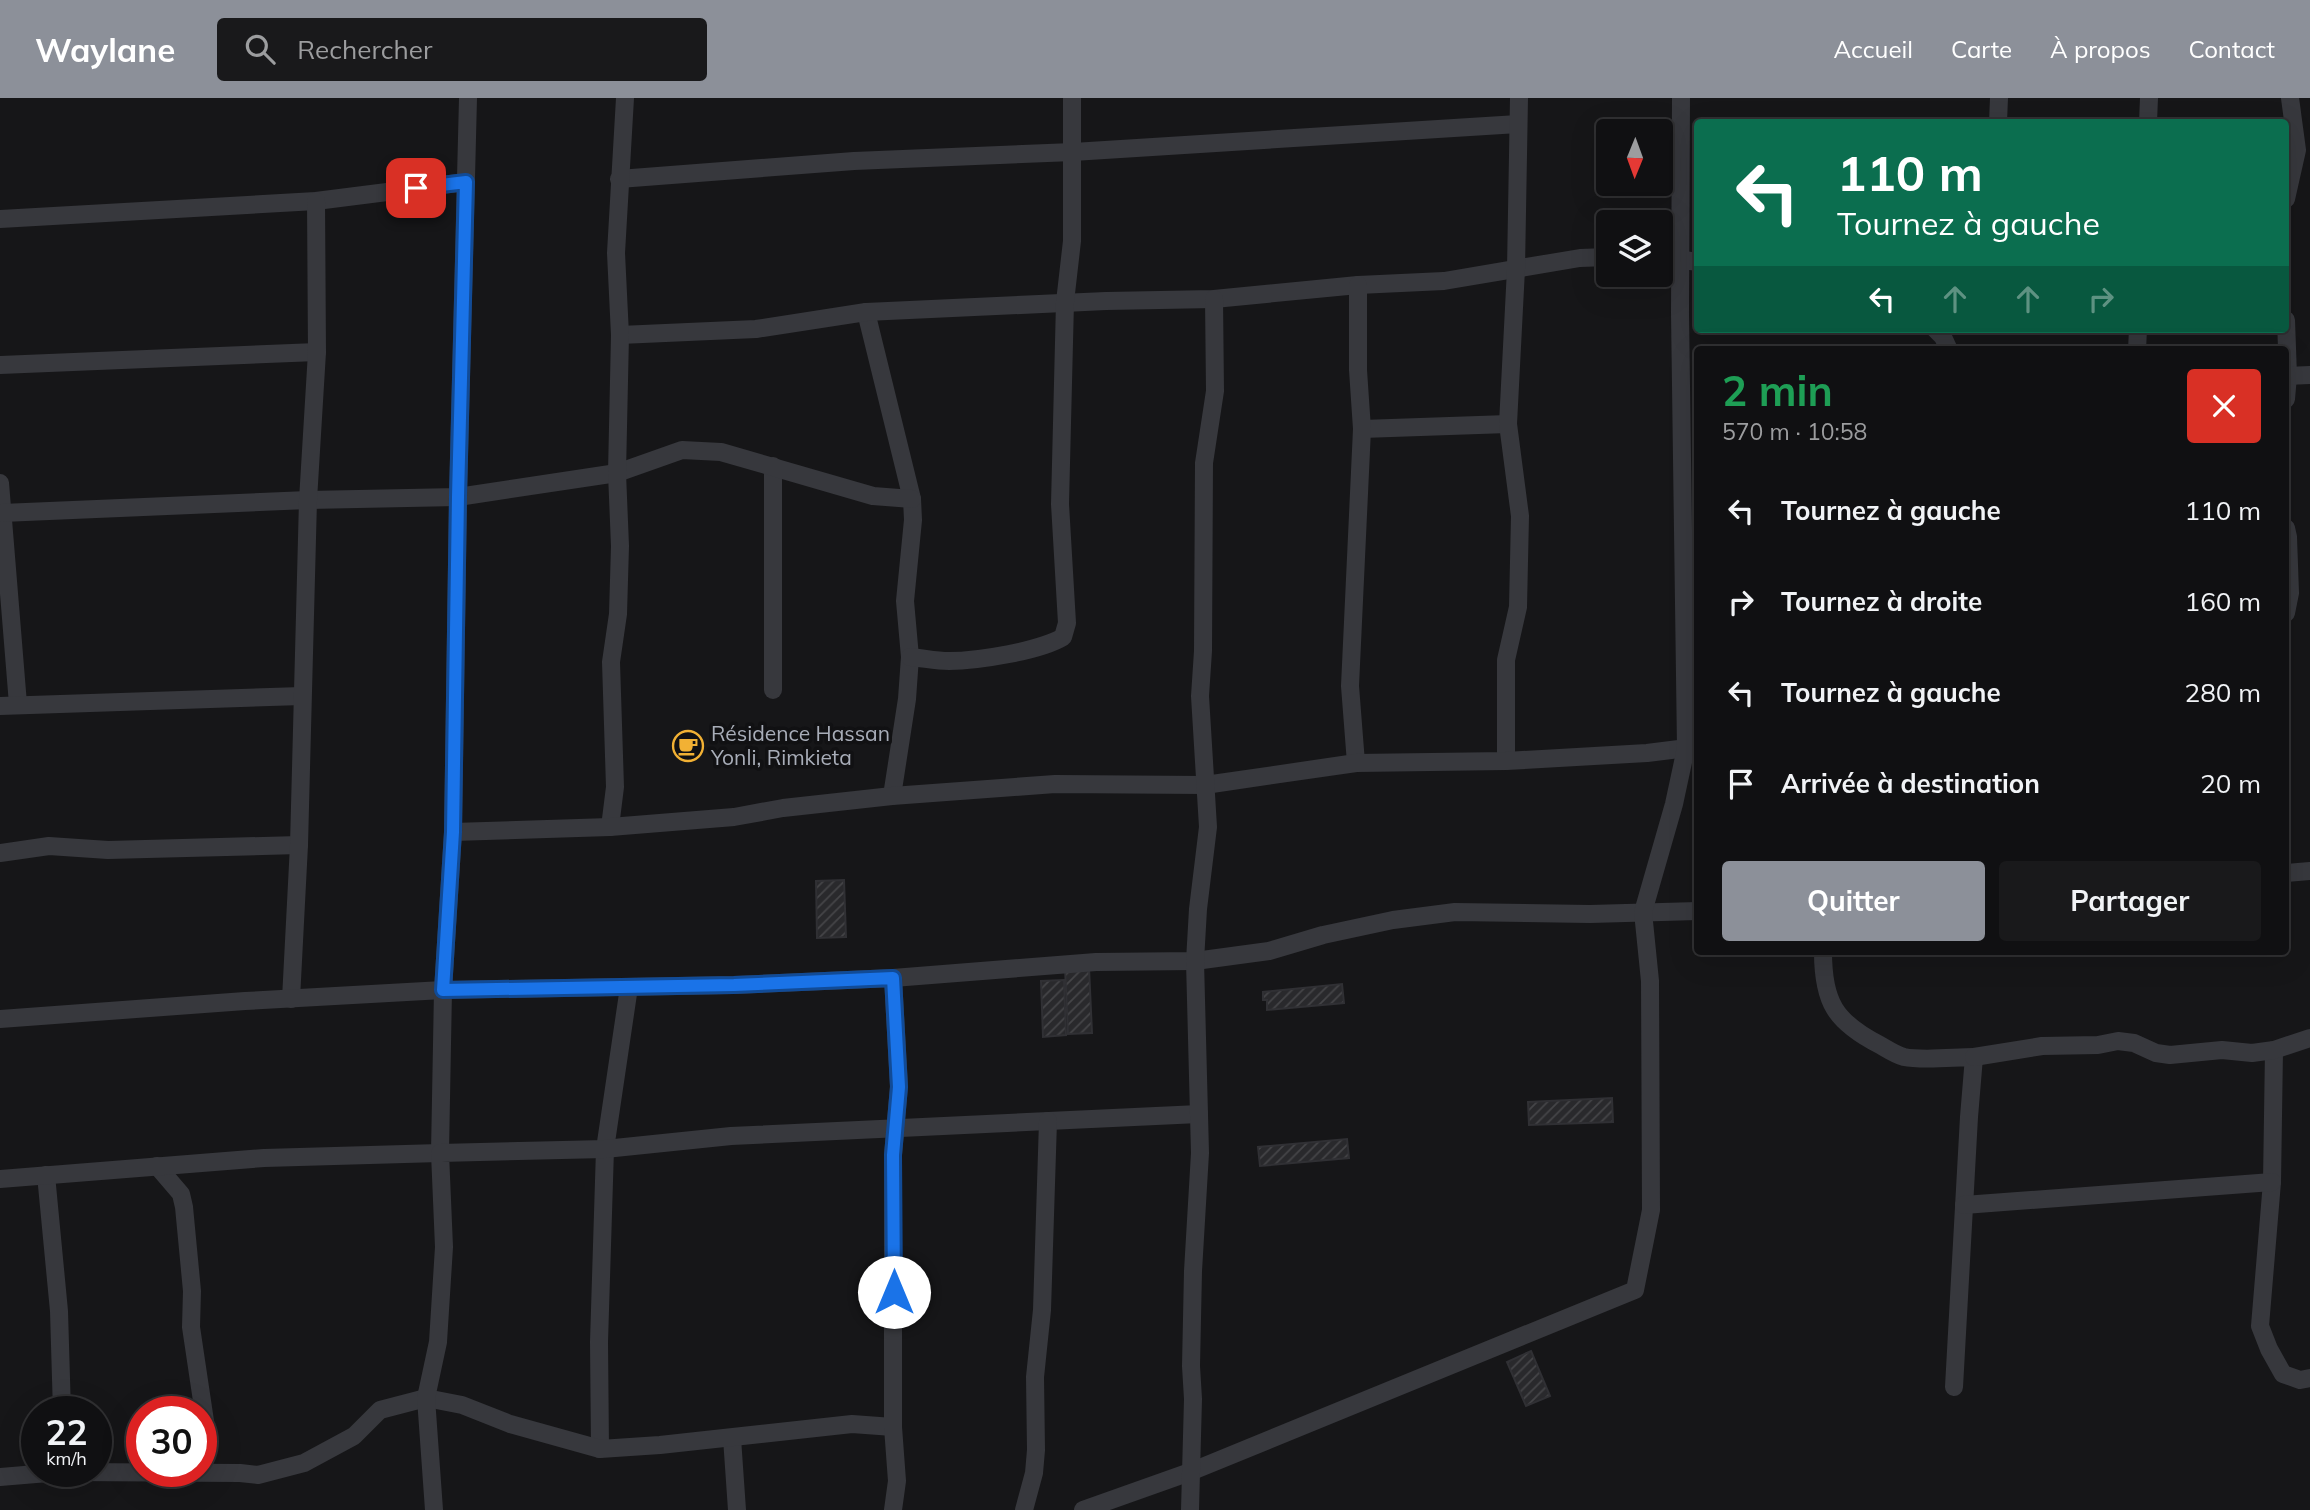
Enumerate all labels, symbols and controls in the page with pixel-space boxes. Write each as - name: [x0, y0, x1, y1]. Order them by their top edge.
- search box: [217, 18, 707, 81]
- text: Waylane: [35, 29, 175, 70]
- icon: search: [241, 30, 279, 68]
- text: Rechercher: [297, 33, 432, 66]
- text: Accueil: [1834, 34, 1913, 64]
- text: Carte: [1951, 34, 2012, 64]
- text: À propos: [2050, 34, 2151, 64]
- text: Contact: [2189, 34, 2275, 64]
- north arrow: [1596, 119, 1673, 196]
- map controls: [1596, 119, 1673, 287]
- text: 110 m: [1837, 142, 1983, 203]
- icon: left: [1722, 147, 1813, 238]
- pin: [386, 158, 446, 218]
- icon: arrive: [397, 169, 435, 207]
- text: Tournez à gauche: [1837, 203, 2100, 243]
- button: layers: [1596, 210, 1673, 287]
- icon: left: [1863, 280, 1901, 318]
- icon: ahead: [1936, 280, 1974, 318]
- icon: ahead: [2009, 280, 2047, 318]
- icon: right: [2082, 280, 2120, 318]
- text: 2 min: [1722, 364, 1833, 417]
- button: close: [2187, 369, 2261, 443]
- text: 570 m · 10:58: [1722, 417, 1867, 446]
- icon: left: [1722, 492, 1760, 530]
- text: Tournez à gauche: [1781, 494, 2001, 527]
- text: 110 m: [2185, 494, 2261, 527]
- icon: right: [1722, 583, 1760, 621]
- text: Tournez à droite: [1781, 585, 1982, 618]
- text: 160 m: [2185, 585, 2261, 618]
- icon: left: [1722, 674, 1760, 712]
- text: Tournez à gauche: [1781, 676, 2001, 709]
- text: 280 m: [2185, 676, 2261, 709]
- place label: Résidence Hassan Yonli, Rimkieta: [710, 720, 890, 770]
- cafe icon: Résidence Hassan Yonli, Rimkieta: [671, 729, 705, 763]
- icon: arrive: [1722, 765, 1760, 803]
- text: Arrivée à destination: [1781, 767, 2040, 800]
- text: 20 m: [2200, 767, 2261, 800]
- button: Quitter: [1722, 861, 1985, 941]
- button: Partager: [1999, 861, 2261, 941]
- position arrow: [857, 1255, 931, 1329]
- speed limit sign: 30: [126, 1396, 217, 1487]
- text: 22: [45, 1410, 88, 1454]
- text: km/h: [46, 1447, 87, 1470]

